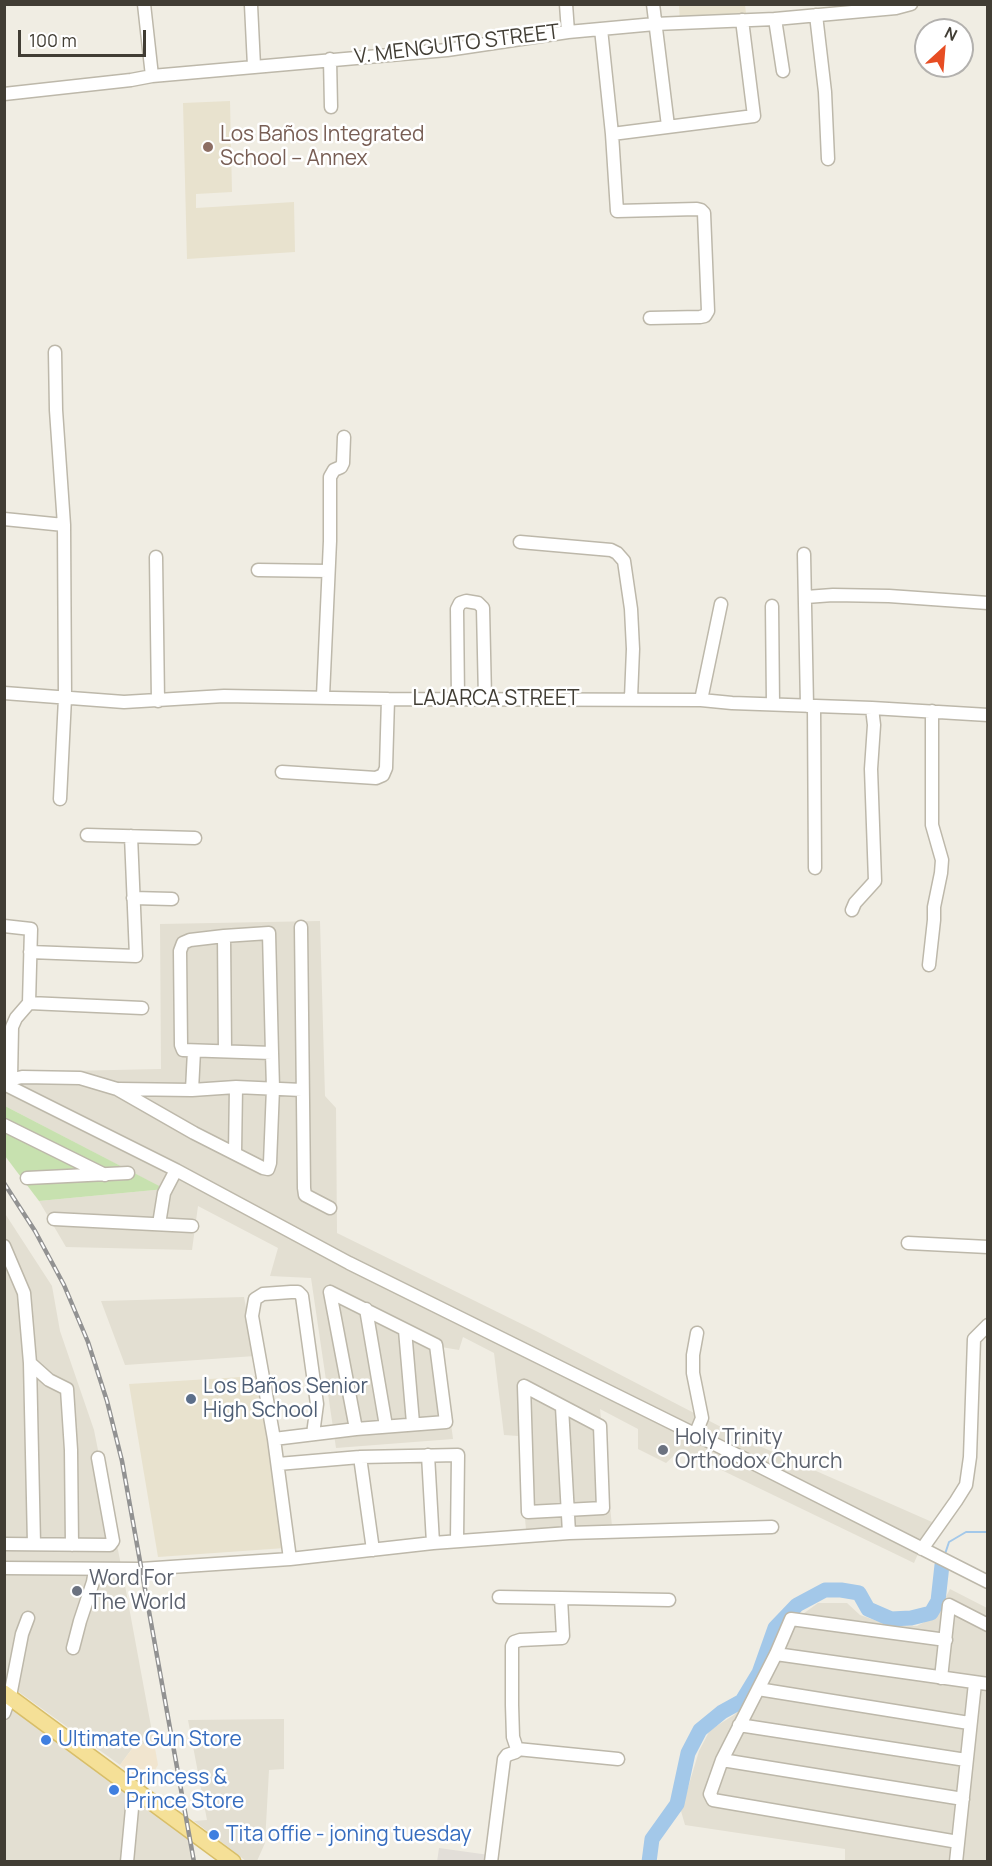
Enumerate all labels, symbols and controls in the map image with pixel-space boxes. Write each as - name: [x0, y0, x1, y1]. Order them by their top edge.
- scale bar: [21, 18, 148, 56]
- north arrow: [914, 18, 974, 78]
- street label: V. MENGUITO STREET: [353, 20, 561, 70]
- text: N: [941, 21, 961, 46]
- text: 100 m: [29, 28, 77, 52]
- place label: Los Baños Integrated School – Annex: [220, 122, 424, 172]
- marker: Los Baños Integrated School – Annex: [201, 140, 215, 154]
- street label: LAJARCA STREET: [413, 686, 579, 712]
- place label: Los Baños Senior High School: [203, 1374, 368, 1424]
- marker: Los Baños Senior High School: [184, 1392, 198, 1406]
- place label: Holy Trinity Orthodox Church: [675, 1425, 842, 1475]
- marker: Holy Trinity Orthodox Church: [656, 1443, 670, 1457]
- place label: Word For The World: [89, 1566, 186, 1616]
- marker: Word For The World: [70, 1584, 84, 1598]
- place label: Ultimate Gun Store: [58, 1727, 242, 1753]
- marker: Ultimate Gun Store: [39, 1733, 53, 1747]
- place label: Princess & Prince Store: [126, 1765, 244, 1815]
- marker: Princess & Prince Store: [107, 1783, 121, 1797]
- place label: Tita offie - joning tuesday: [226, 1822, 472, 1848]
- marker: Tita offie - joning tuesday: [207, 1828, 221, 1842]

